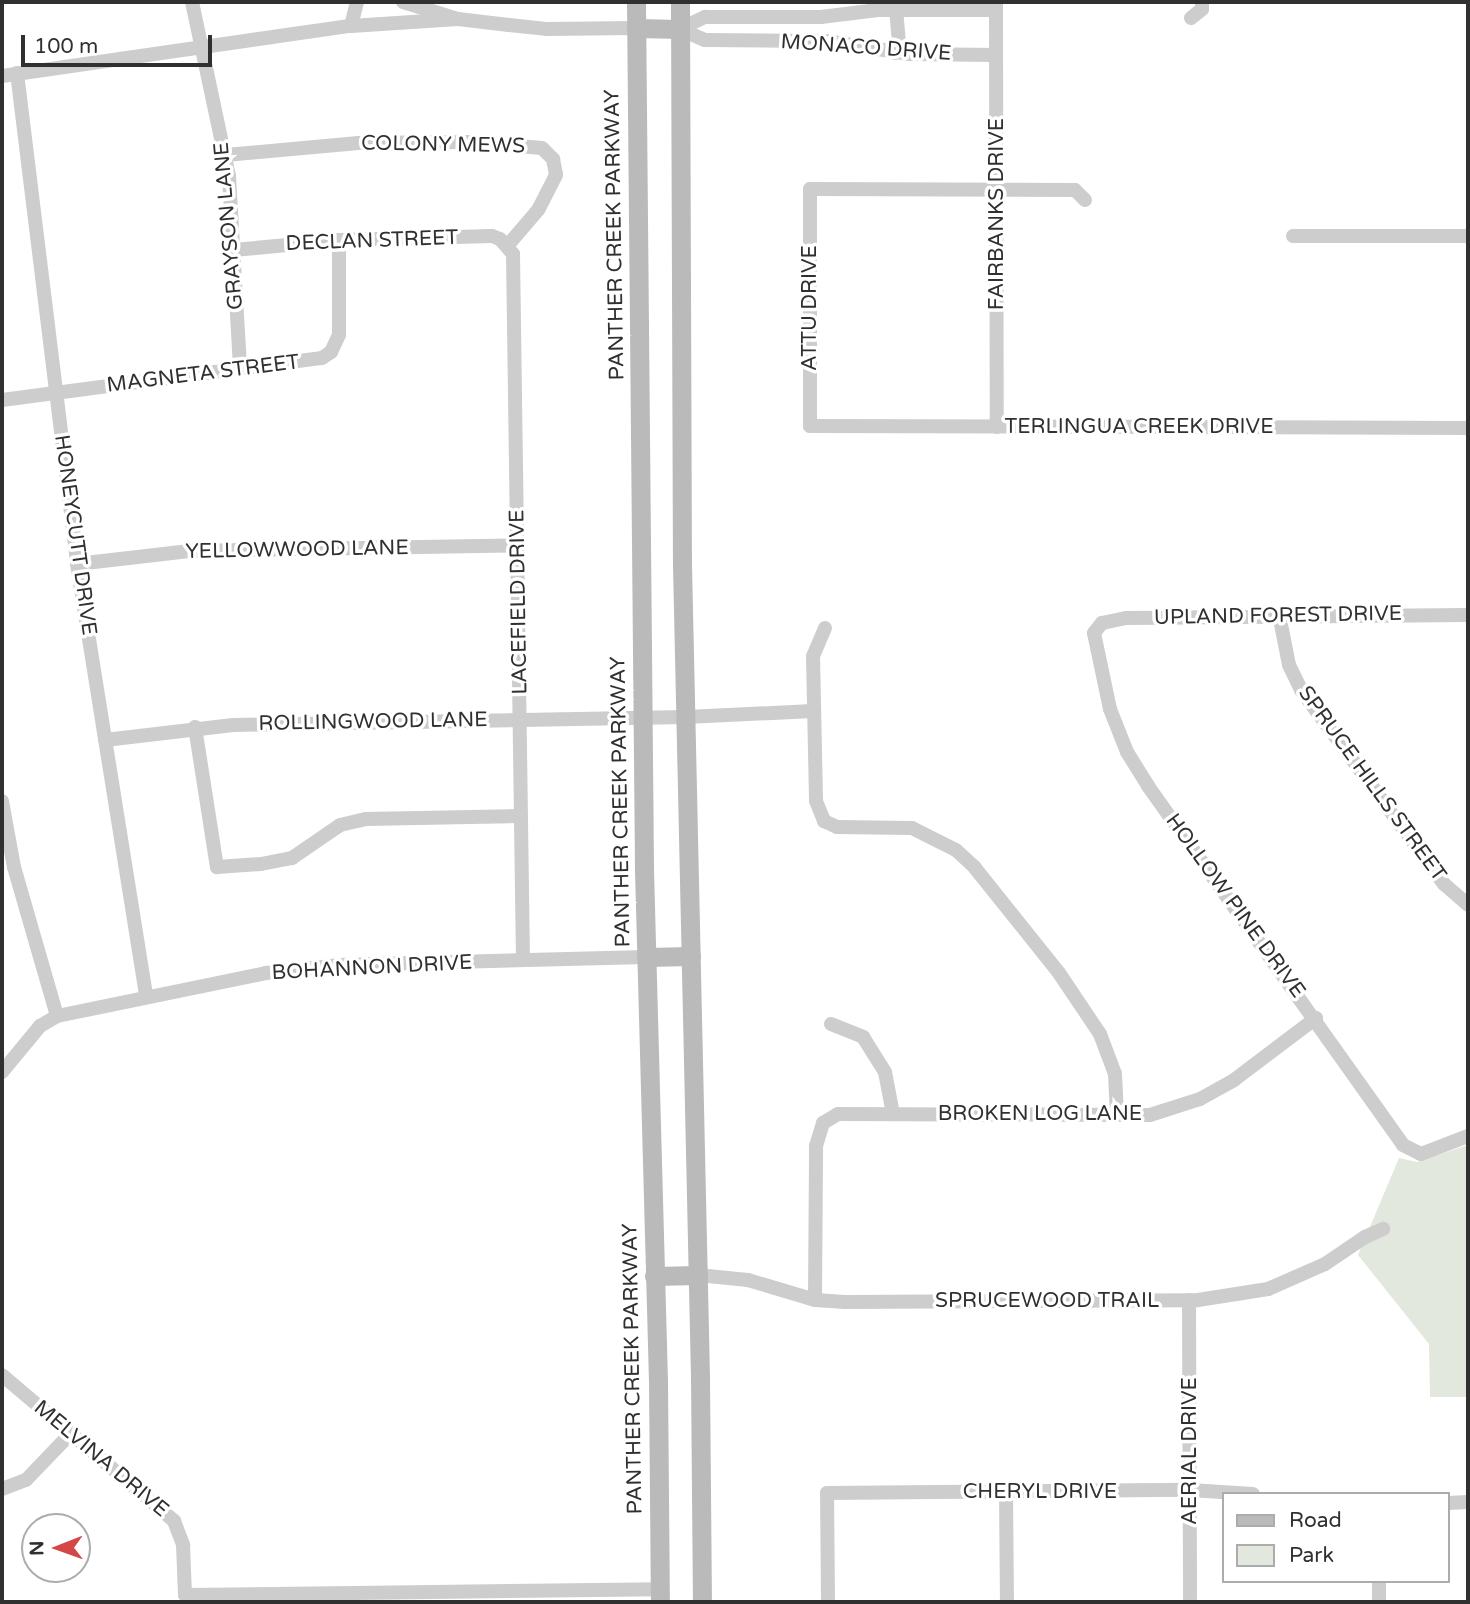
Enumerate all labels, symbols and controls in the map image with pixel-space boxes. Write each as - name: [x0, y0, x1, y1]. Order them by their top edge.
- scale bar: [24, 21, 215, 65]
- street label: MONACO DRIVE: [780, 29, 952, 67]
- text: 100 m: [34, 34, 98, 59]
- street label: PANTHER CREEK PARKWAY: [600, 89, 630, 381]
- street label: FAIRBANKS DRIVE: [984, 118, 1010, 310]
- street label: COLONY MEWS: [361, 131, 525, 159]
- street label: GRAYSON LANE: [209, 141, 249, 311]
- street label: DECLAN STREET: [285, 225, 459, 257]
- street label: ATTU DRIVE: [797, 245, 823, 371]
- street label: MAGNETA STREET: [105, 350, 301, 398]
- street label: TERLINGUA CREEK DRIVE: [1004, 414, 1274, 440]
- street label: HONEYCUTT DRIVE: [48, 433, 102, 637]
- street label: LACEFIELD DRIVE: [505, 509, 533, 695]
- street label: YELLOWWOOD LANE: [185, 535, 409, 565]
- street label: UPLAND FOREST DRIVE: [1154, 601, 1402, 631]
- street label: PANTHER CREEK PARKWAY: [606, 656, 636, 948]
- street label: SPRUCE HILLS STREET: [1293, 681, 1451, 887]
- street label: ROLLINGWOOD LANE: [258, 707, 488, 737]
- street label: HOLLOW PINE DRIVE: [1160, 809, 1310, 1003]
- street label: BOHANNON DRIVE: [271, 950, 473, 986]
- street label: BROKEN LOG LANE: [938, 1101, 1142, 1127]
- street label: PANTHER CREEK PARKWAY: [618, 1223, 648, 1515]
- street label: SPRUCEWOOD TRAIL: [935, 1288, 1159, 1314]
- street label: AERIAL DRIVE: [1177, 1377, 1203, 1525]
- street label: MELVINA DRIVE: [29, 1395, 173, 1523]
- street label: CHERYL DRIVE: [963, 1479, 1117, 1505]
- legend: [1222, 1492, 1449, 1583]
- text: Road: [1289, 1508, 1342, 1533]
- north arrow: [21, 1513, 91, 1583]
- text: N: [26, 1541, 48, 1556]
- text: Park: [1289, 1543, 1334, 1568]

